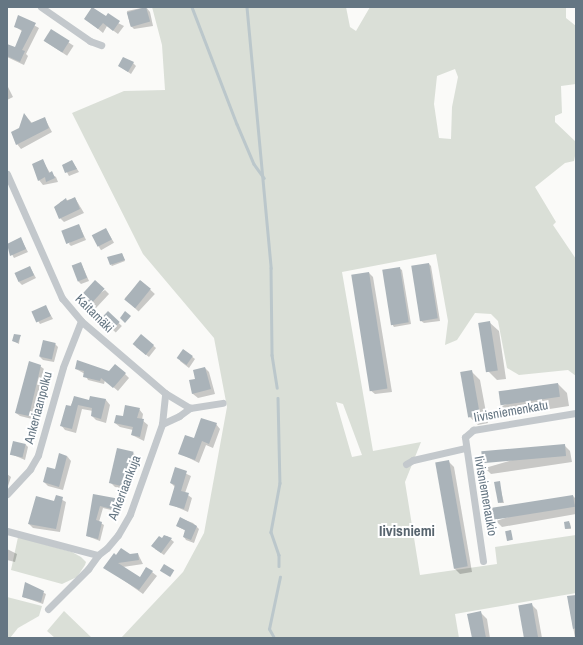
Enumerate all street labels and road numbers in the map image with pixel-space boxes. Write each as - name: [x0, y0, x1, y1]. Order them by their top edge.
- street label: Kaitamäki: [72, 292, 116, 336]
- street label: Ankeriaanpolku: [22, 370, 56, 446]
- street label: Iivisniemenkatu: [473, 398, 549, 426]
- street label: Ankeriaankuja: [106, 453, 144, 523]
- street label: Iivisniemenaukio: [470, 455, 500, 537]

